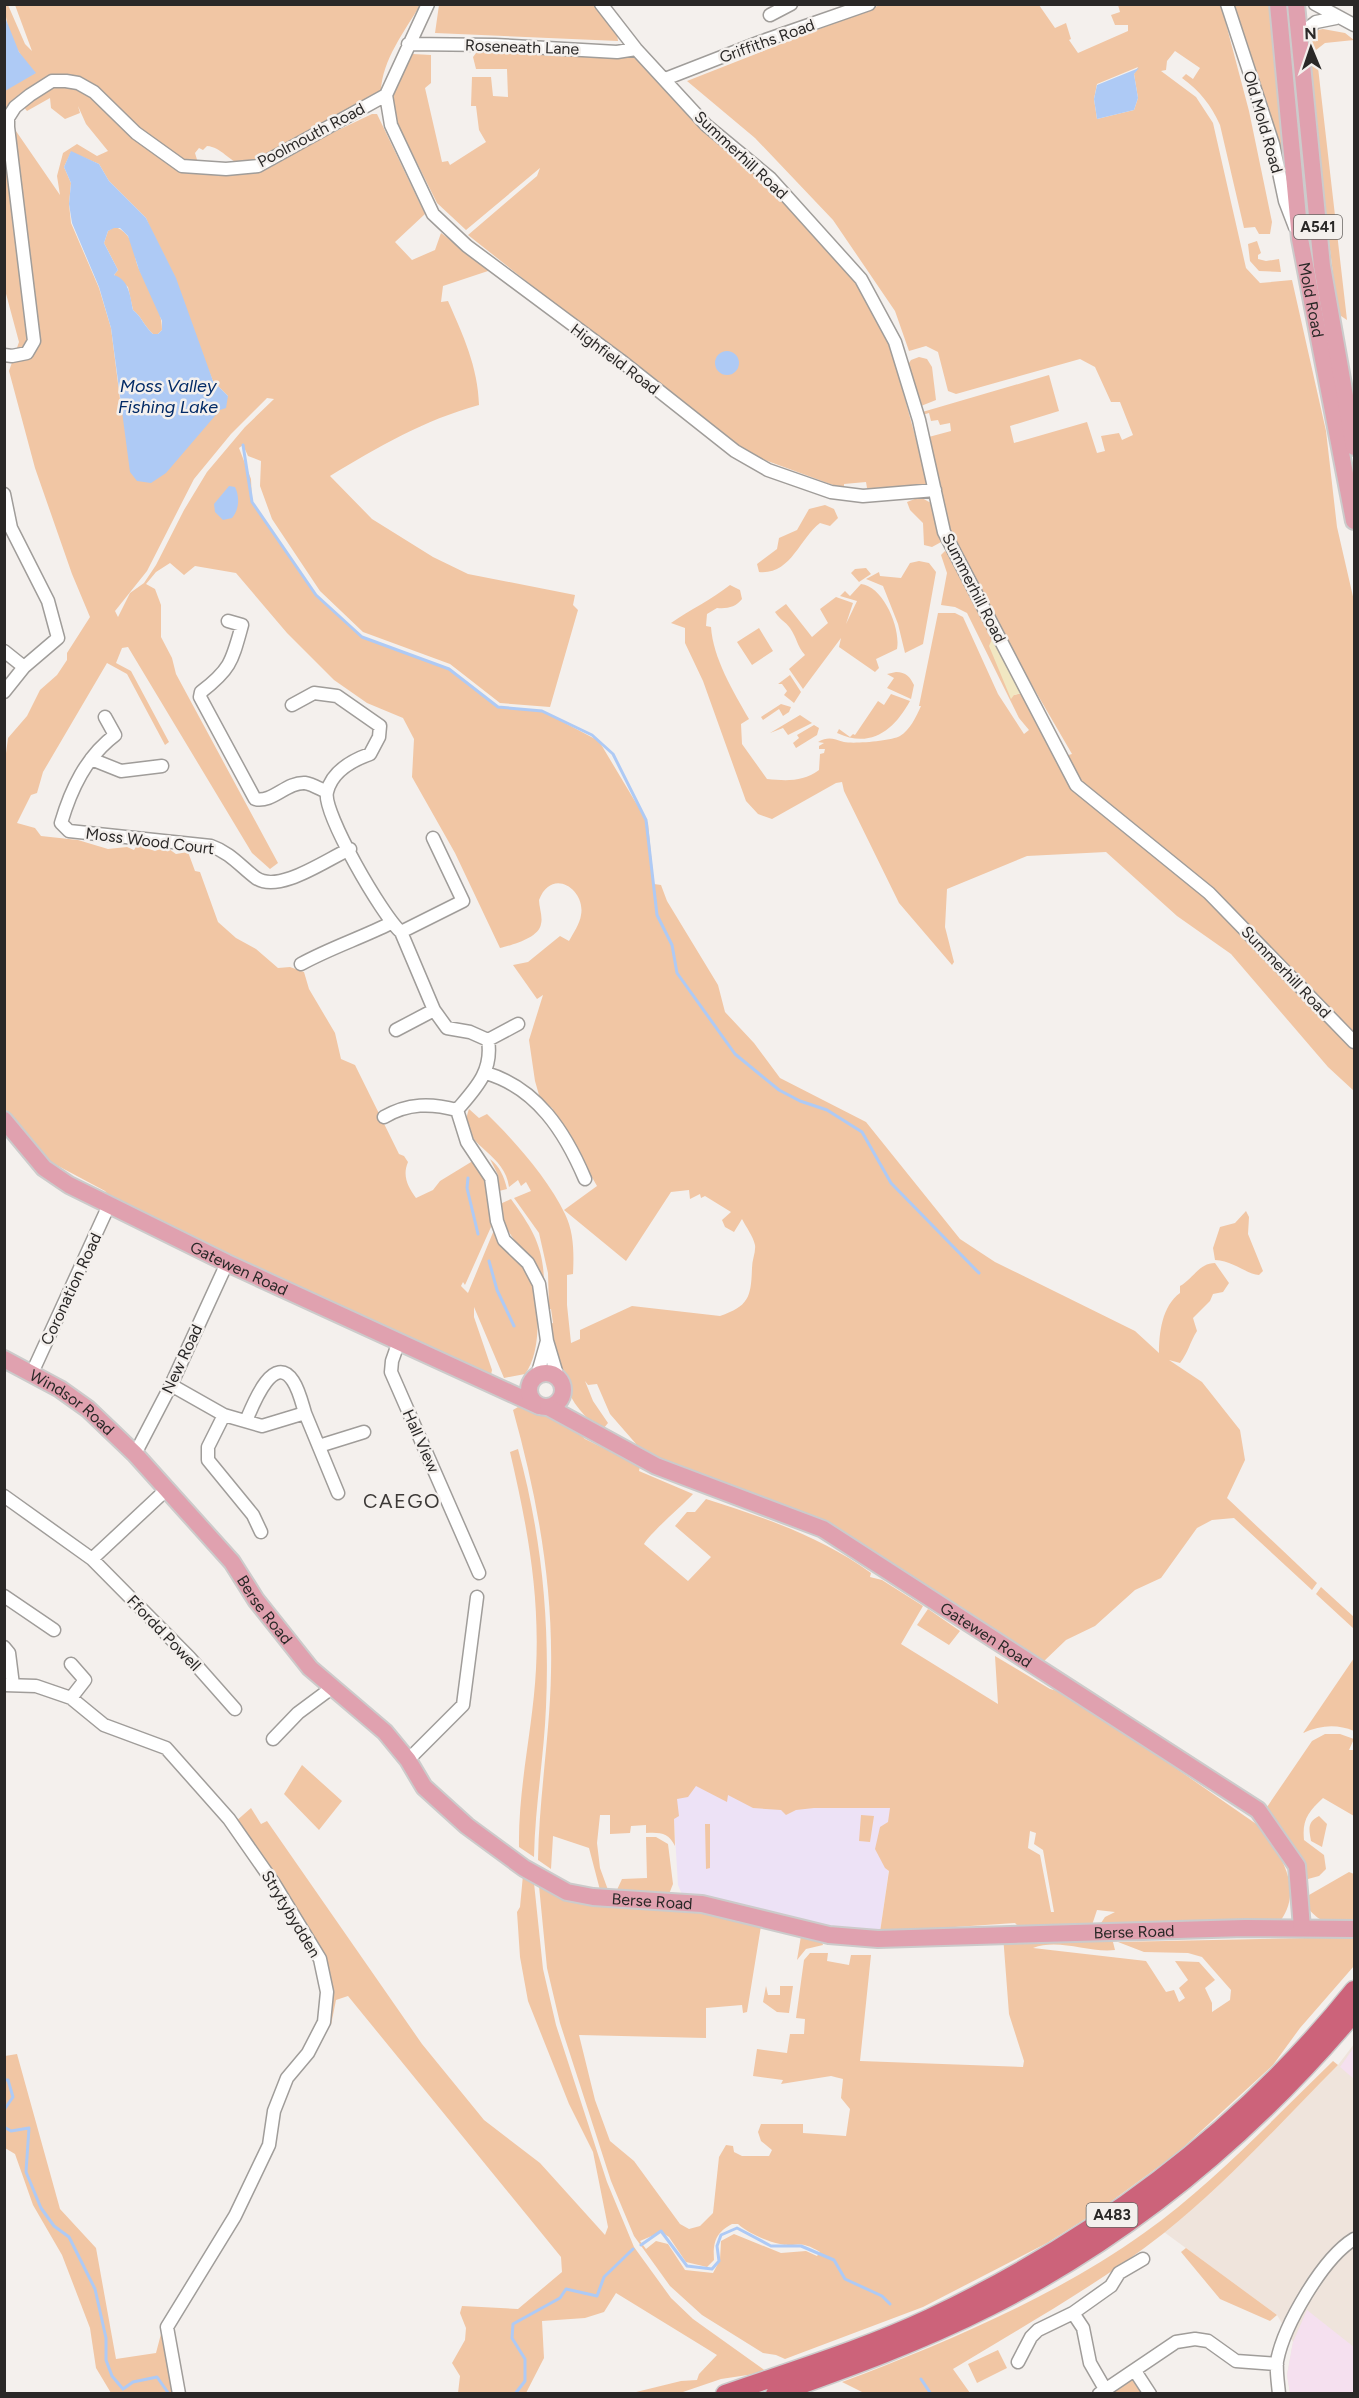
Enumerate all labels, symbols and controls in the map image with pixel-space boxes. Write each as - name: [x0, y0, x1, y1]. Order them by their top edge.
- street label: Griffiths Road: [717, 15, 817, 67]
- north arrow: [1281, 18, 1341, 78]
- text: N: [1304, 24, 1317, 43]
- street label: Roseneath Lane: [465, 36, 580, 58]
- street label: Old Mold Road: [1239, 69, 1287, 175]
- street label: Poolmouth Road: [254, 99, 368, 171]
- street label: Summerhill Road: [690, 107, 792, 203]
- road number: A541: [1294, 215, 1342, 239]
- street label: Mold Road: [1295, 260, 1328, 339]
- street label: Highfield Road: [567, 319, 663, 399]
- water label: Moss Valley Fishing Lake: [118, 375, 218, 418]
- street label: Summerhill Road: [938, 530, 1010, 646]
- street label: Moss Wood Court: [85, 824, 215, 858]
- street label: Summerhill Road: [1237, 922, 1335, 1022]
- street label: Coronation Road: [37, 1230, 105, 1348]
- street label: Gatewen Road: [187, 1237, 291, 1299]
- street label: New Road: [158, 1321, 206, 1397]
- street label: Windsor Road: [27, 1365, 119, 1439]
- street label: Hall View: [399, 1407, 443, 1476]
- district label: CAEGO: [363, 1489, 441, 1513]
- street label: Berse Road: [233, 1572, 297, 1648]
- street label: Ffordd Powell: [123, 1591, 205, 1675]
- street label: Gatewen Road: [937, 1598, 1036, 1671]
- street label: Strytybydden: [258, 1867, 324, 1961]
- street label: Berse Road: [611, 1889, 693, 1913]
- street label: Berse Road: [1093, 1921, 1175, 1942]
- road number: A483: [1086, 2203, 1138, 2227]

